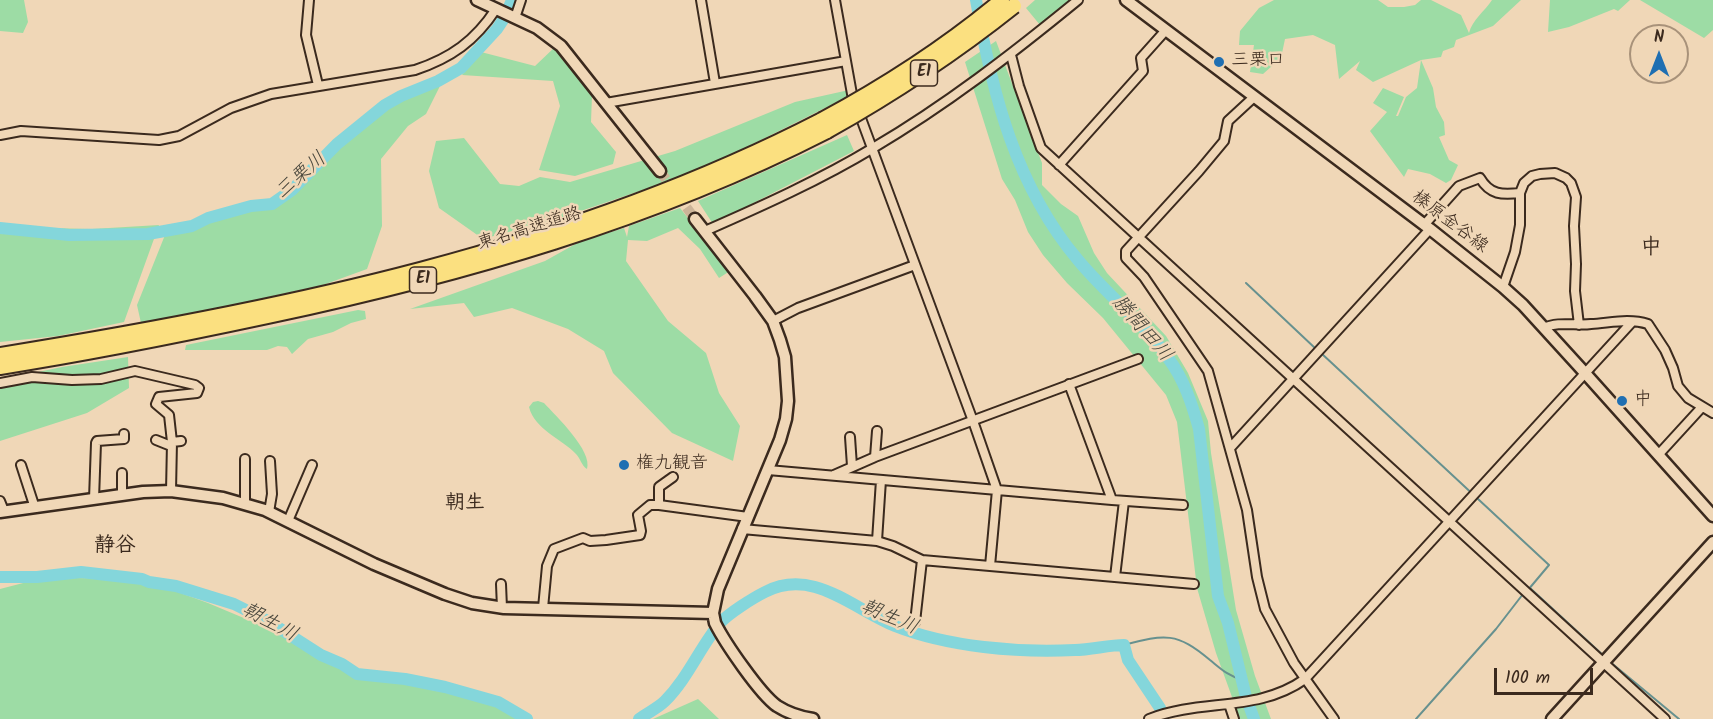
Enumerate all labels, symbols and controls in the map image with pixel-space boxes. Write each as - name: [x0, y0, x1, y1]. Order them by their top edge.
- north arrow: [1629, 24, 1689, 84]
- text: N: [1654, 25, 1664, 50]
- place label: 三栗口: [1231, 51, 1285, 73]
- marker: 三栗口: [1212, 55, 1226, 69]
- road number: E1: [910, 60, 938, 86]
- water label: 三栗川: [271, 148, 333, 206]
- street label: 榛原金谷線: [1407, 187, 1491, 259]
- street label: 東名高速道路: [475, 204, 585, 256]
- district label: 中: [1641, 236, 1661, 262]
- road number: E1: [410, 267, 436, 293]
- water label: 勝間田川: [1106, 292, 1176, 368]
- place label: 中: [1634, 390, 1652, 412]
- marker: 中: [1615, 394, 1629, 408]
- place label: 権九観音: [636, 454, 708, 476]
- marker: 権九観音: [617, 458, 631, 472]
- district label: 朝生: [445, 493, 485, 517]
- district label: 静谷: [94, 534, 136, 560]
- water label: 朝生川: [857, 596, 921, 642]
- water label: 朝生川: [237, 599, 301, 649]
- scale bar: [1497, 656, 1596, 694]
- text: 100 m: [1505, 664, 1550, 693]

